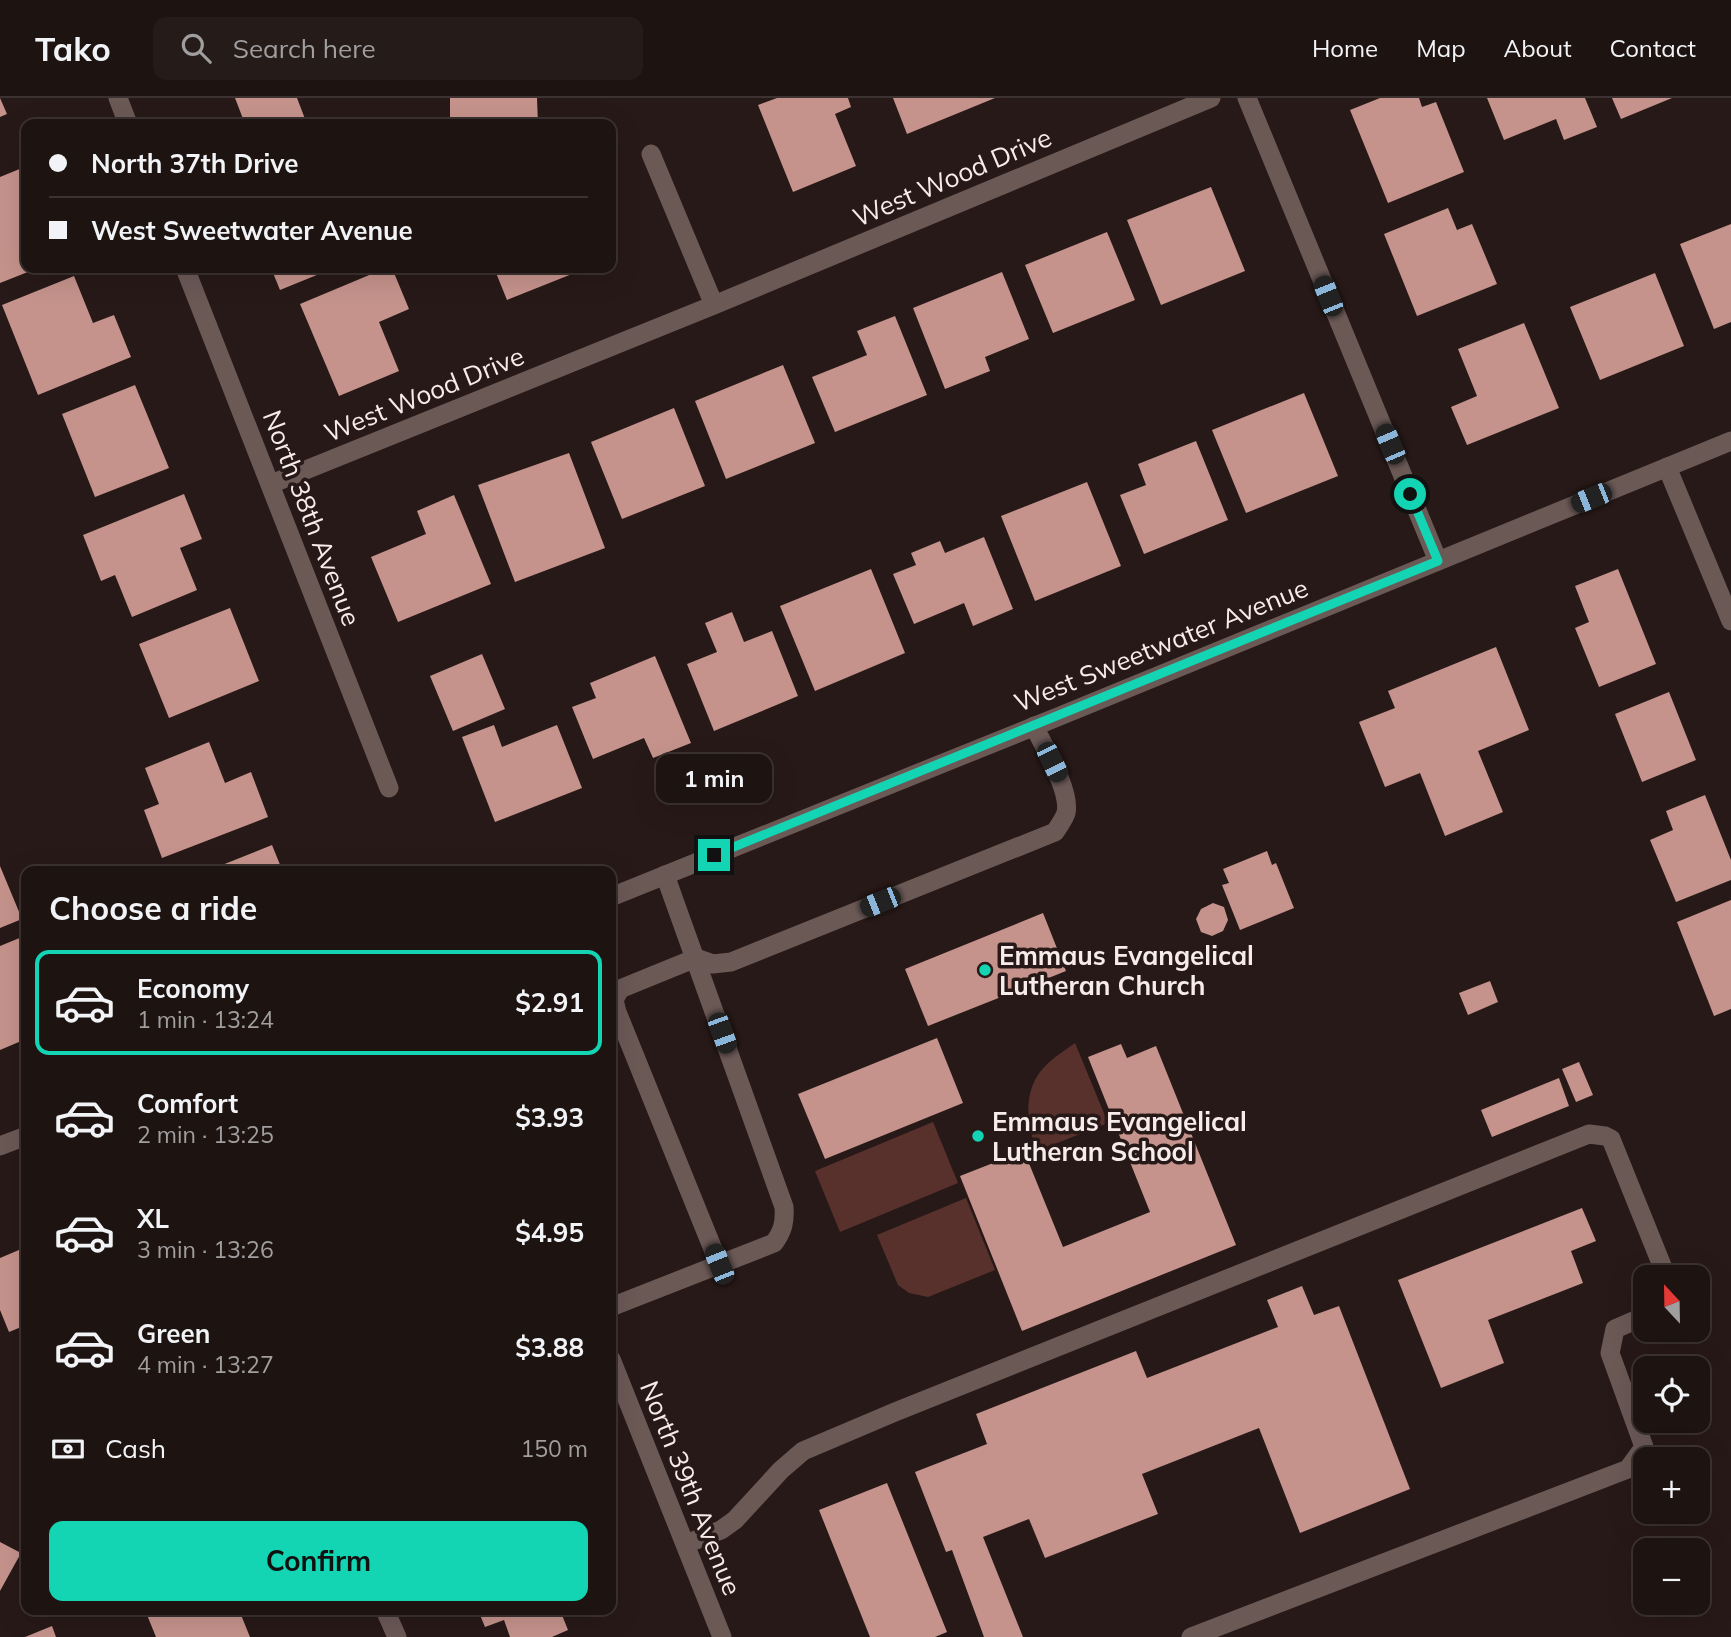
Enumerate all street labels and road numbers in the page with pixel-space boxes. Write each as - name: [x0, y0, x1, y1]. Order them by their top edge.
- street label: West Wood Drive: [848, 120, 1056, 234]
- street label: West Wood Drive: [319, 339, 529, 449]
- street label: North 38th Avenue: [256, 405, 368, 631]
- street label: West Sweetwater Avenue: [1009, 571, 1313, 719]
- street label: North 39th Avenue: [633, 1376, 749, 1600]

